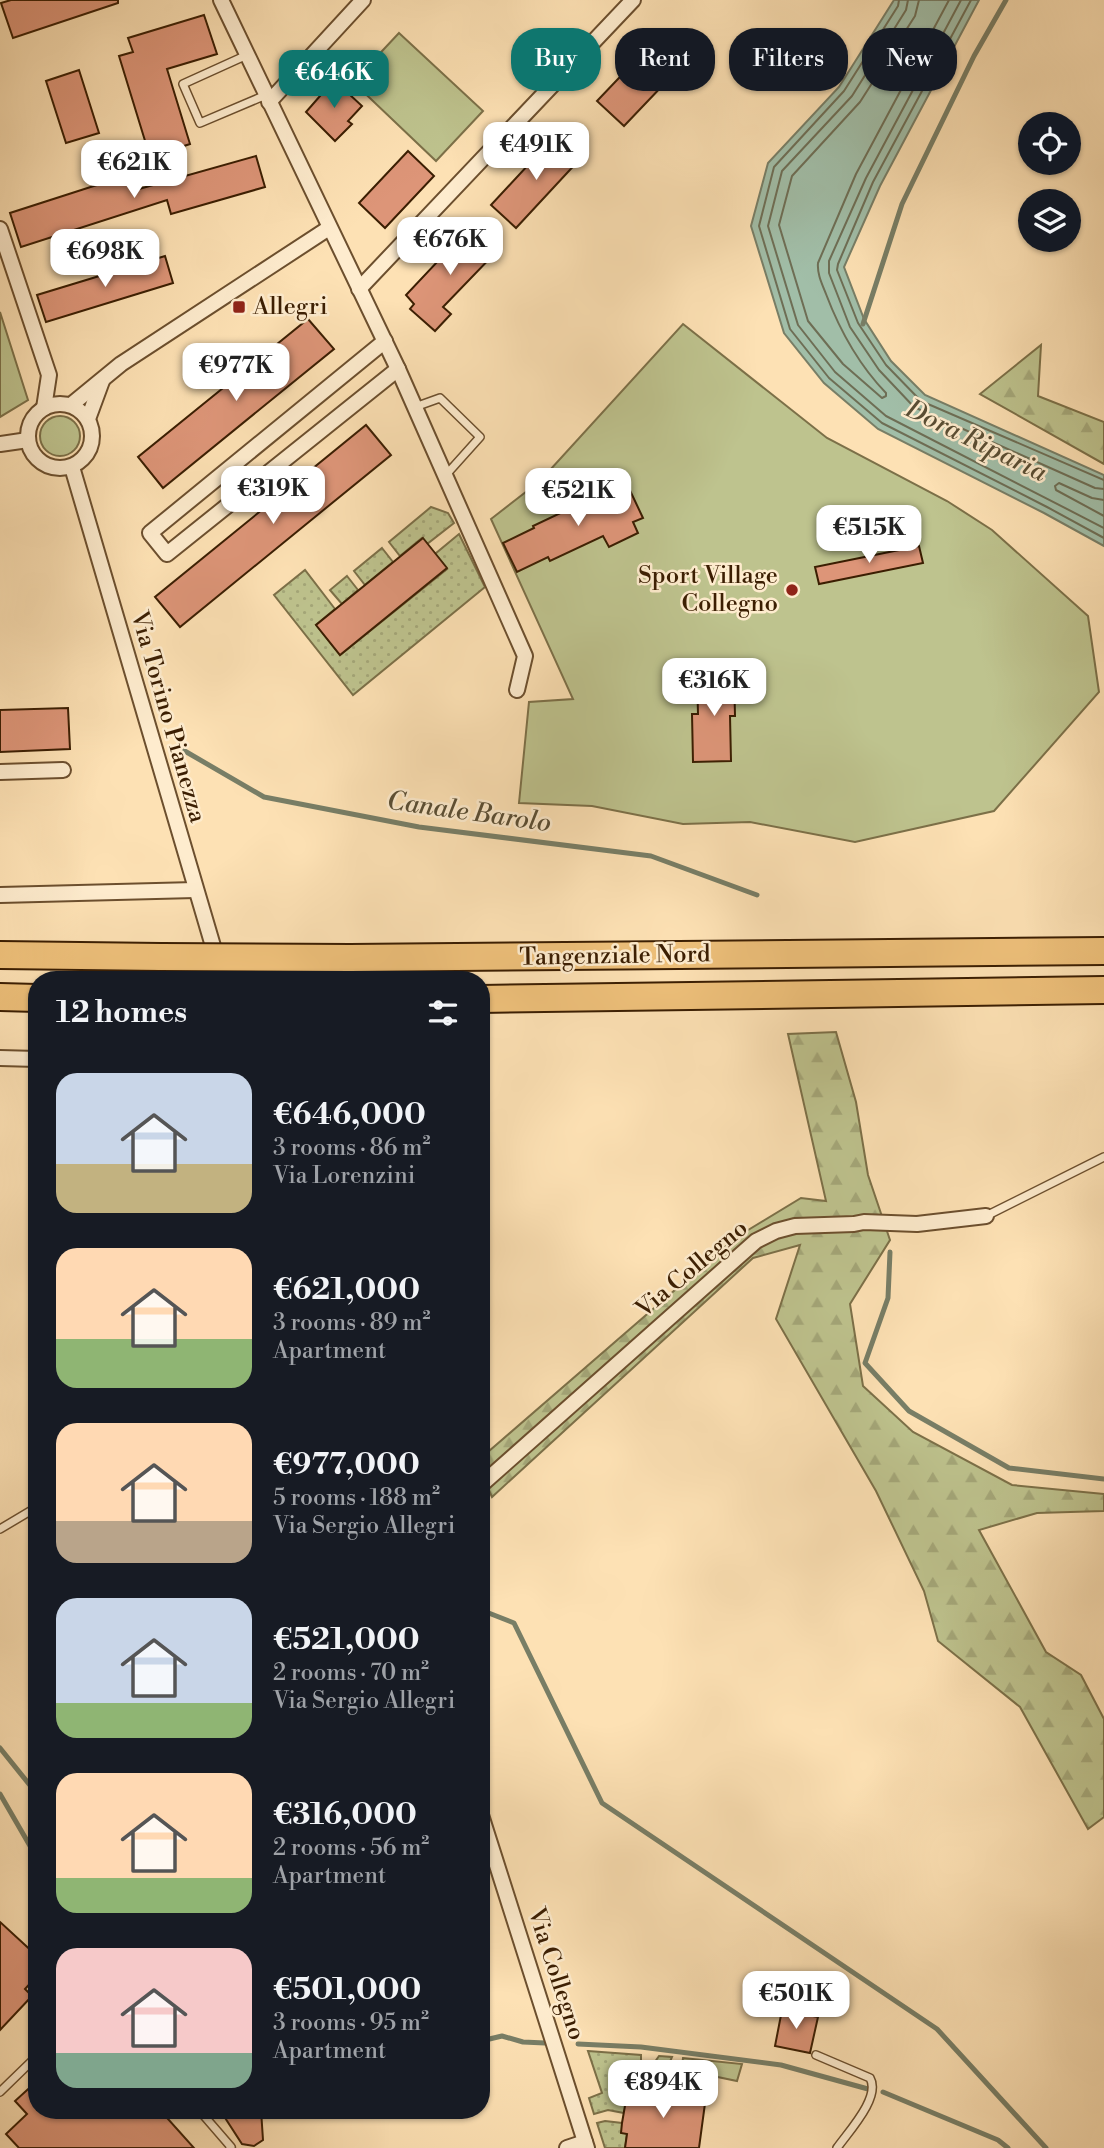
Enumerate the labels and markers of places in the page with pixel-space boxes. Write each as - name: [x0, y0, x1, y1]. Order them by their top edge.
- pin: €646K: [285, 50, 383, 110]
- pin: €491K: [487, 122, 585, 182]
- pin: €621K: [85, 140, 183, 200]
- pin: €676K: [401, 218, 499, 277]
- pin: €698K: [56, 230, 154, 289]
- place label: Allegri: [252, 292, 328, 322]
- marker: Allegri: [231, 299, 247, 315]
- pin: €977K: [187, 344, 285, 403]
- pin: €319K: [224, 466, 322, 526]
- pin: €521K: [529, 468, 627, 528]
- pin: €515K: [820, 505, 918, 565]
- place label: Sport Village Collegno: [638, 561, 778, 619]
- marker: Sport Village Collegno: [784, 582, 800, 598]
- pin: €316K: [665, 658, 763, 718]
- pin: €501K: [747, 1972, 845, 2031]
- pin: €894K: [614, 2060, 712, 2120]

